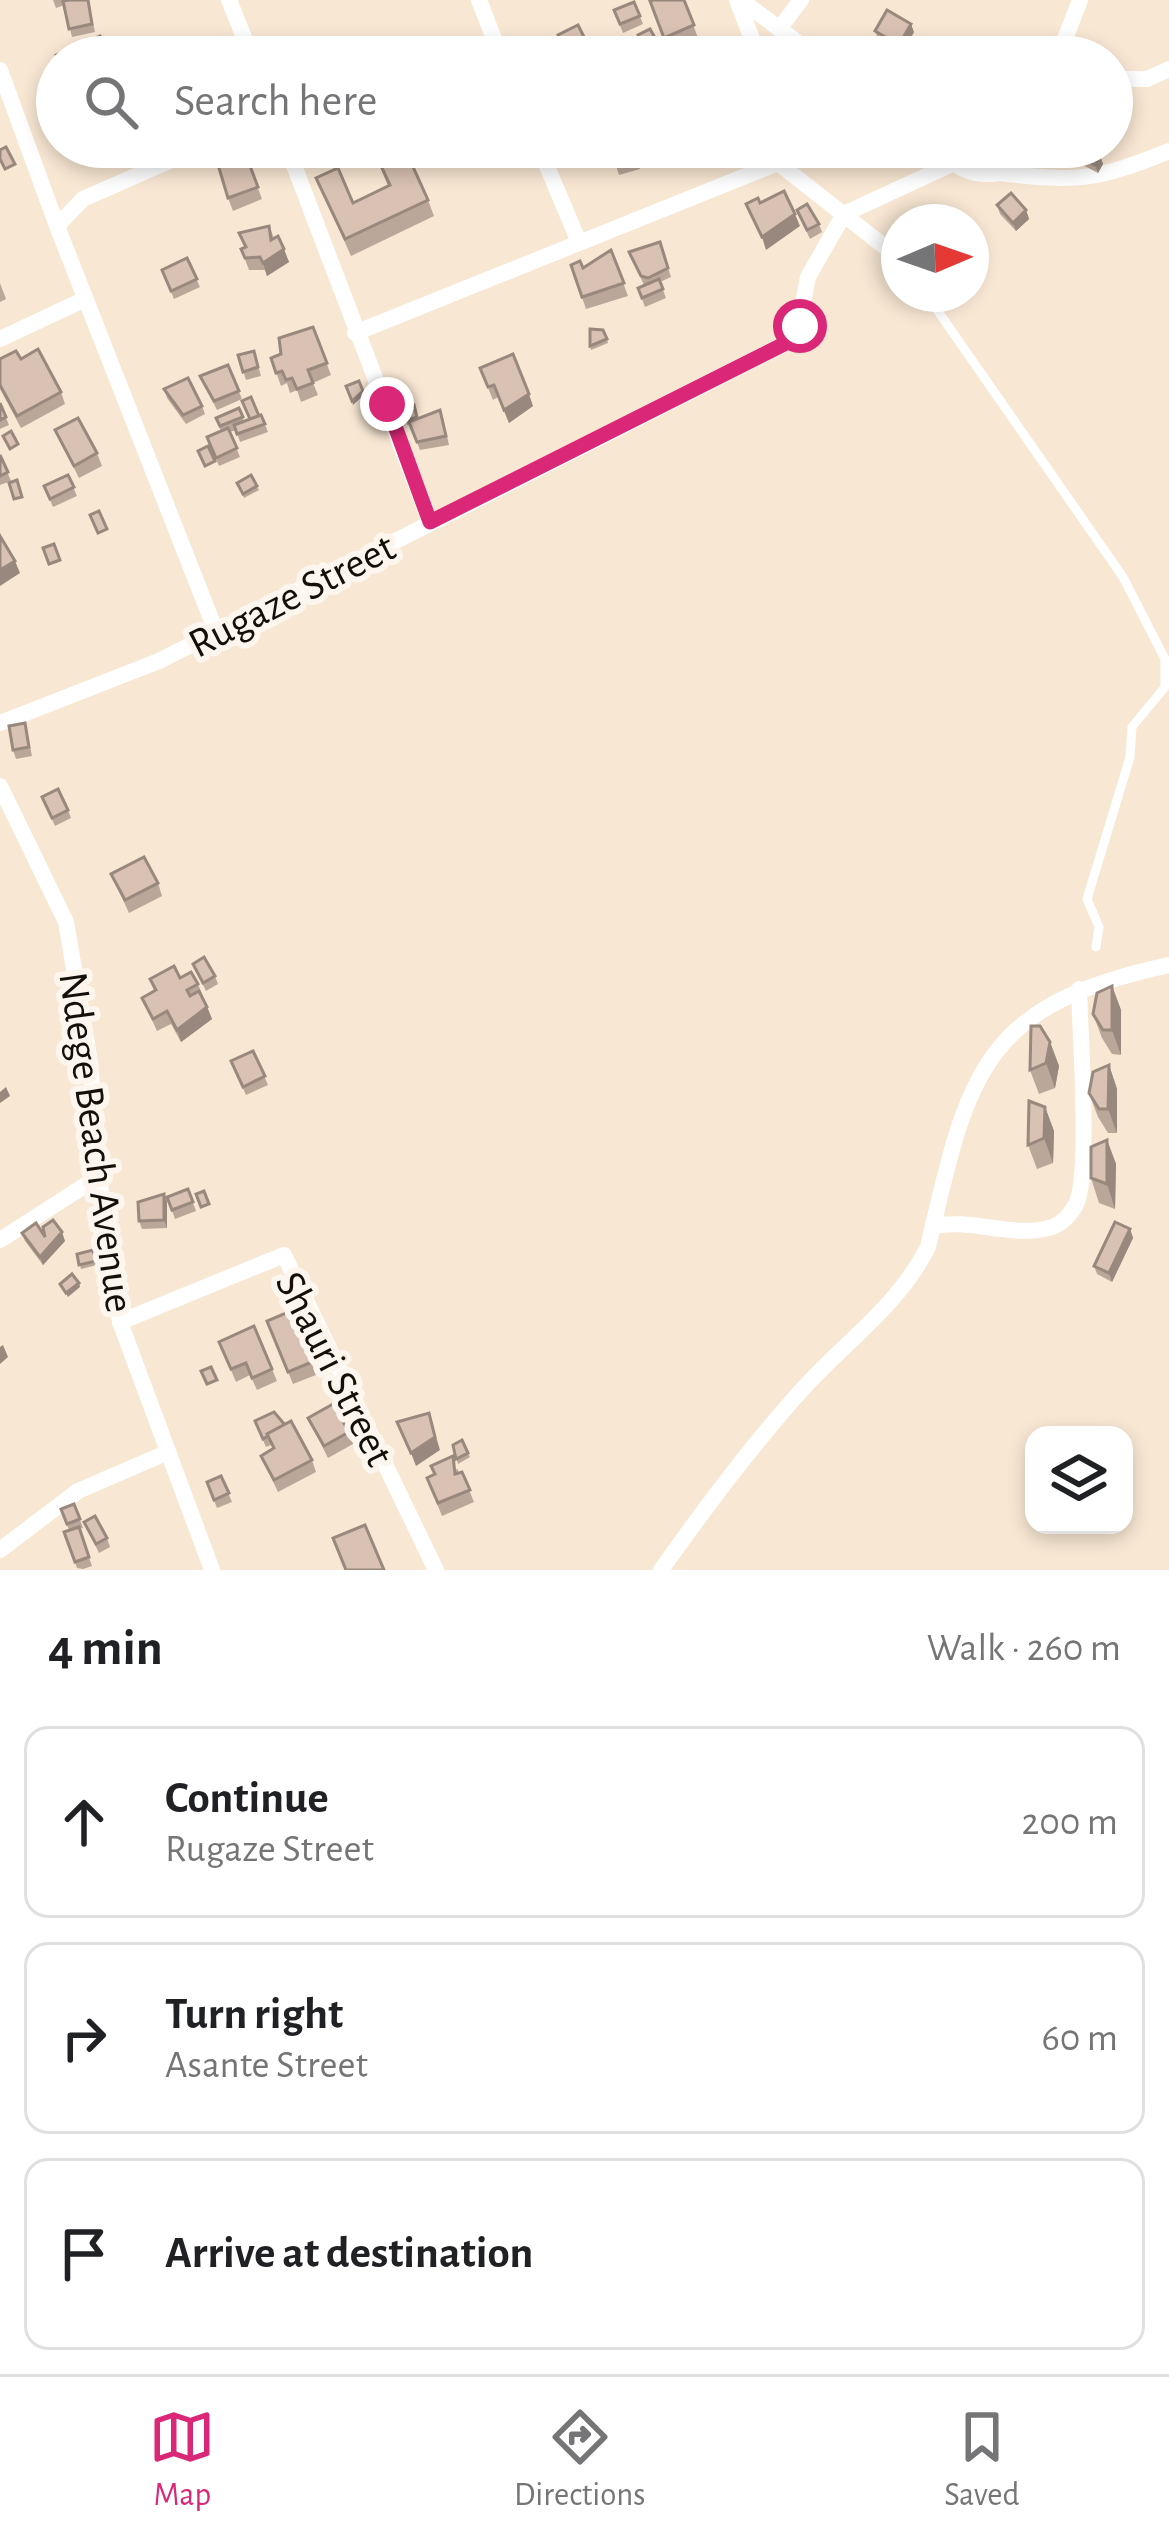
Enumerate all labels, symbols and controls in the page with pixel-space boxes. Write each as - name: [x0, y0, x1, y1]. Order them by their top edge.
- search box: [36, 36, 1133, 168]
- icon: search: [78, 69, 144, 135]
- text: Search here: [174, 79, 377, 124]
- north arrow: [881, 204, 989, 312]
- route start: [773, 299, 827, 353]
- route end: [360, 377, 414, 431]
- street label: Rugaze Street: [182, 526, 402, 666]
- street label: Ndege Beach Avenue: [51, 969, 141, 1315]
- street label: Shauri Street: [268, 1265, 401, 1473]
- map controls: [1025, 1426, 1133, 1534]
- button: layers: [1025, 1426, 1133, 1534]
- text: 4 min: [48, 1623, 163, 1674]
- text: Walk · 260 m: [927, 1629, 1121, 1668]
- text: Continue: [165, 1776, 329, 1821]
- icon: ahead: [51, 1789, 117, 1855]
- text: 200 m: [1021, 1803, 1118, 1842]
- text: Rugaze Street: [165, 1830, 374, 1869]
- text: Turn right: [165, 1992, 343, 2037]
- icon: right: [51, 2005, 117, 2071]
- text: 60 m: [1041, 2019, 1118, 2058]
- text: Asante Street: [165, 2046, 368, 2085]
- icon: arrive: [51, 2221, 117, 2287]
- text: Arrive at destination: [165, 2231, 533, 2276]
- tab: Map: [149, 2404, 215, 2516]
- tab: Directions: [514, 2404, 645, 2516]
- tab: Saved: [944, 2404, 1020, 2516]

